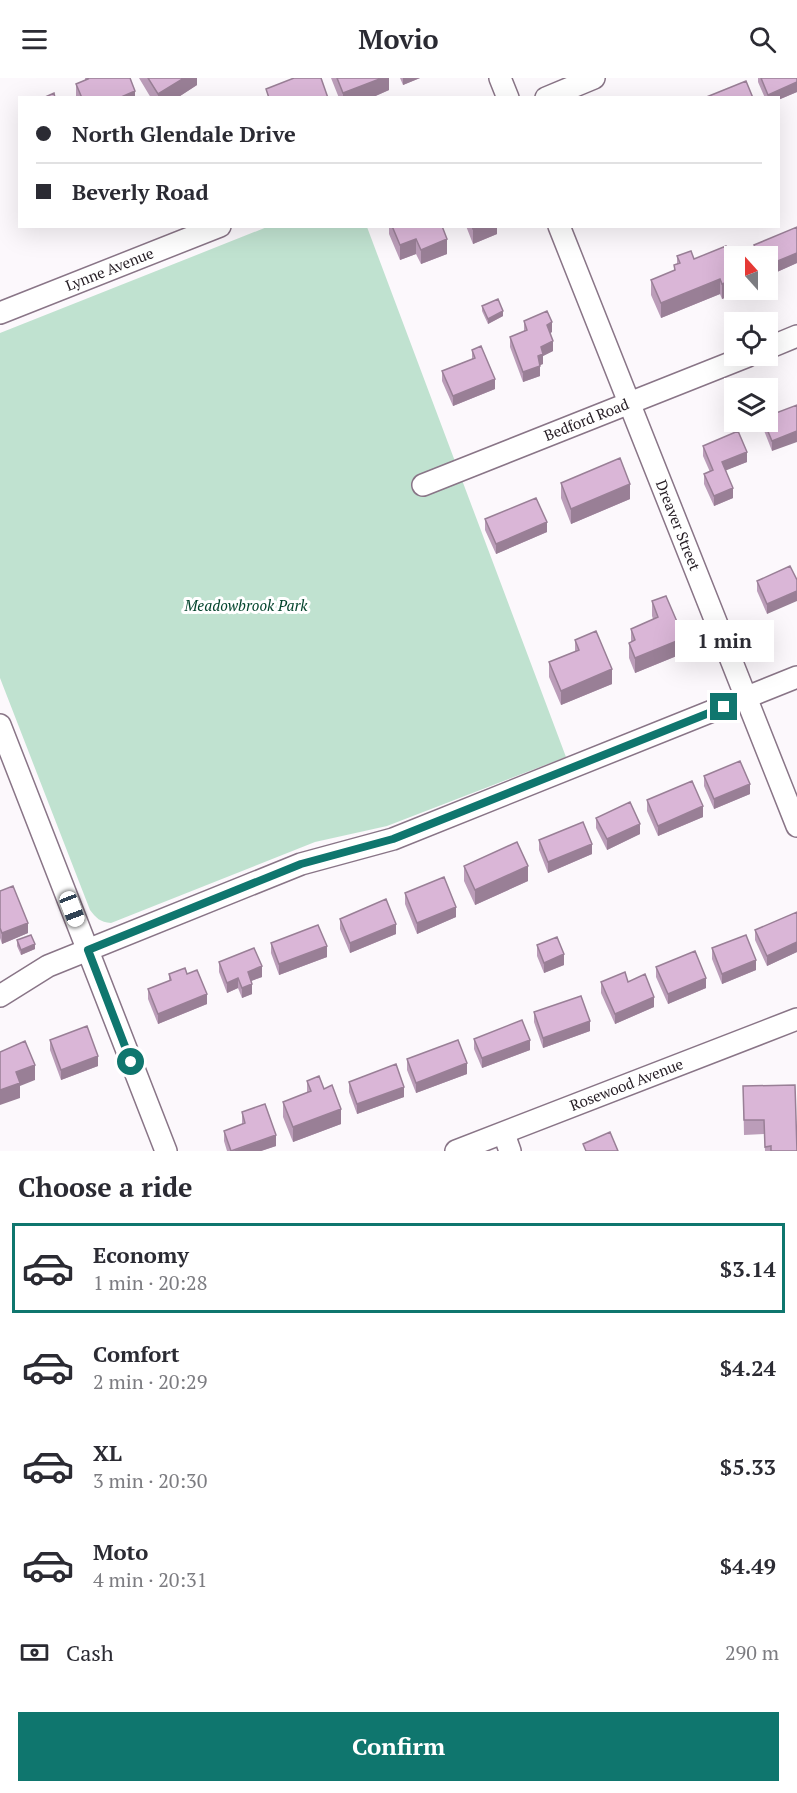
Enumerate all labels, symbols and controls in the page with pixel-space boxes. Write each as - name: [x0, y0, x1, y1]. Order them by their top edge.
- text: Movio: [358, 21, 439, 57]
- icon: menu: [18, 23, 51, 56]
- icon: search: [746, 23, 779, 56]
- text: North Glendale Drive: [72, 119, 296, 148]
- text: Beverly Road: [72, 177, 209, 206]
- street label: Lynne Avenue: [62, 242, 156, 295]
- north arrow: [724, 246, 778, 300]
- map controls: [724, 246, 778, 432]
- button: locate: [724, 312, 778, 366]
- button: layers: [724, 378, 778, 432]
- street label: Bedford Road: [541, 393, 632, 445]
- street label: Dreaver Street: [652, 477, 706, 574]
- park label: Meadowbrook Park: [183, 595, 308, 615]
- callout: 1 min: [674, 620, 774, 662]
- text: 1 min: [697, 627, 752, 654]
- route end: [710, 693, 737, 720]
- car: [57, 889, 87, 929]
- route start: [117, 1048, 144, 1075]
- street label: Rosewood Avenue: [567, 1053, 686, 1115]
- text: Choose a ride: [18, 1169, 193, 1205]
- text: Economy: [93, 1240, 189, 1269]
- icon: car: [21, 1241, 75, 1295]
- text: $3.14: [720, 1254, 776, 1283]
- text: 1 min · 20:28: [93, 1269, 207, 1296]
- text: Comfort: [93, 1339, 179, 1368]
- icon: car: [21, 1340, 75, 1394]
- text: $4.24: [720, 1353, 776, 1382]
- text: 2 min · 20:29: [93, 1368, 207, 1395]
- text: XL: [93, 1438, 122, 1467]
- icon: car: [21, 1439, 75, 1493]
- text: $5.33: [720, 1452, 776, 1481]
- text: 3 min · 20:30: [93, 1467, 207, 1494]
- text: Moto: [93, 1537, 148, 1566]
- icon: car: [21, 1538, 75, 1592]
- text: $4.49: [720, 1551, 776, 1580]
- text: 4 min · 20:31: [93, 1566, 207, 1593]
- icon: cash: [18, 1636, 51, 1669]
- text: Cash: [66, 1638, 114, 1667]
- text: 290 m: [725, 1639, 779, 1666]
- button: Confirm: [18, 1712, 779, 1781]

